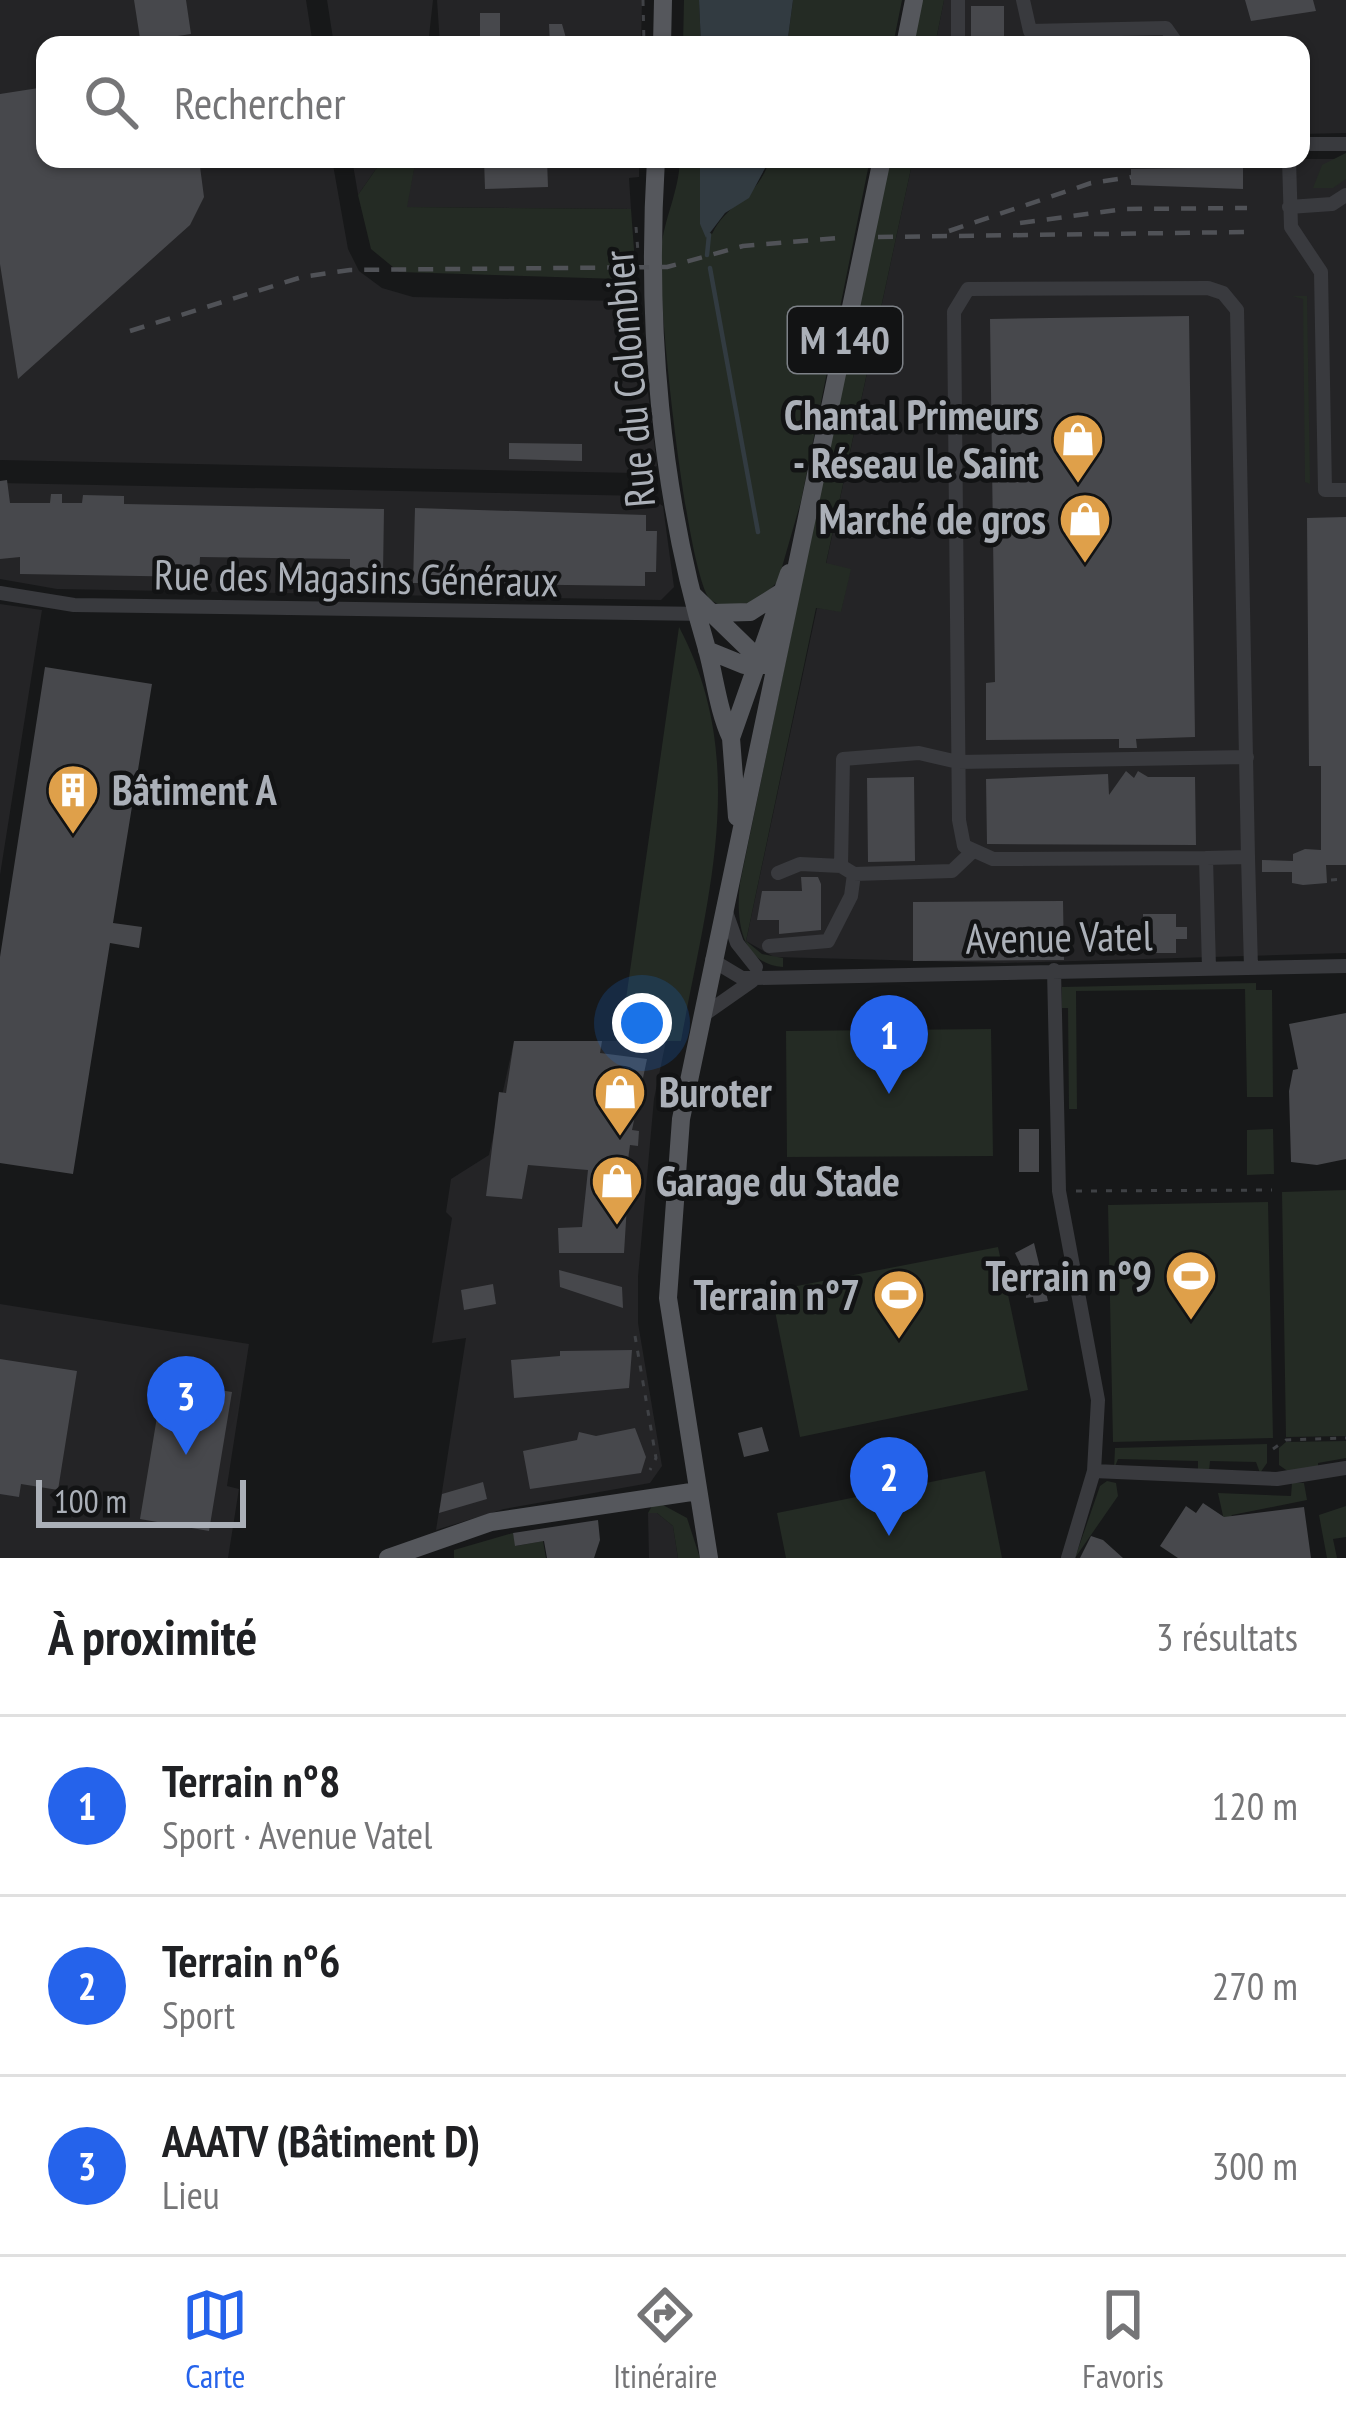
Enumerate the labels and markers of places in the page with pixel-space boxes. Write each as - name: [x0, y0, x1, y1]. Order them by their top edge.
- place label: Chantal Primeurs - Réseau le Saint: [784, 387, 1039, 490]
- shop icon: Chantal Primeurs - Réseau le Saint: [1050, 411, 1106, 485]
- place label: Marché de gros: [819, 491, 1046, 546]
- shop icon: Marché de gros: [1057, 491, 1113, 565]
- building icon: Bâtiment A: [45, 762, 101, 836]
- place label: Bâtiment A: [112, 762, 278, 817]
- pin: 1: [850, 995, 928, 1094]
- shop icon: Buroter: [592, 1064, 648, 1138]
- place label: Buroter: [659, 1064, 773, 1119]
- shop icon: Garage du Stade: [589, 1153, 645, 1227]
- place label: Garage du Stade: [656, 1153, 900, 1208]
- place label: Terrain n°9: [985, 1248, 1152, 1303]
- sports icon: Terrain n°9: [1163, 1248, 1219, 1322]
- place label: Terrain n°7: [693, 1267, 860, 1322]
- sports icon: Terrain n°7: [871, 1267, 927, 1341]
- pin: 3: [147, 1356, 225, 1455]
- pin: 2: [850, 1437, 928, 1536]

